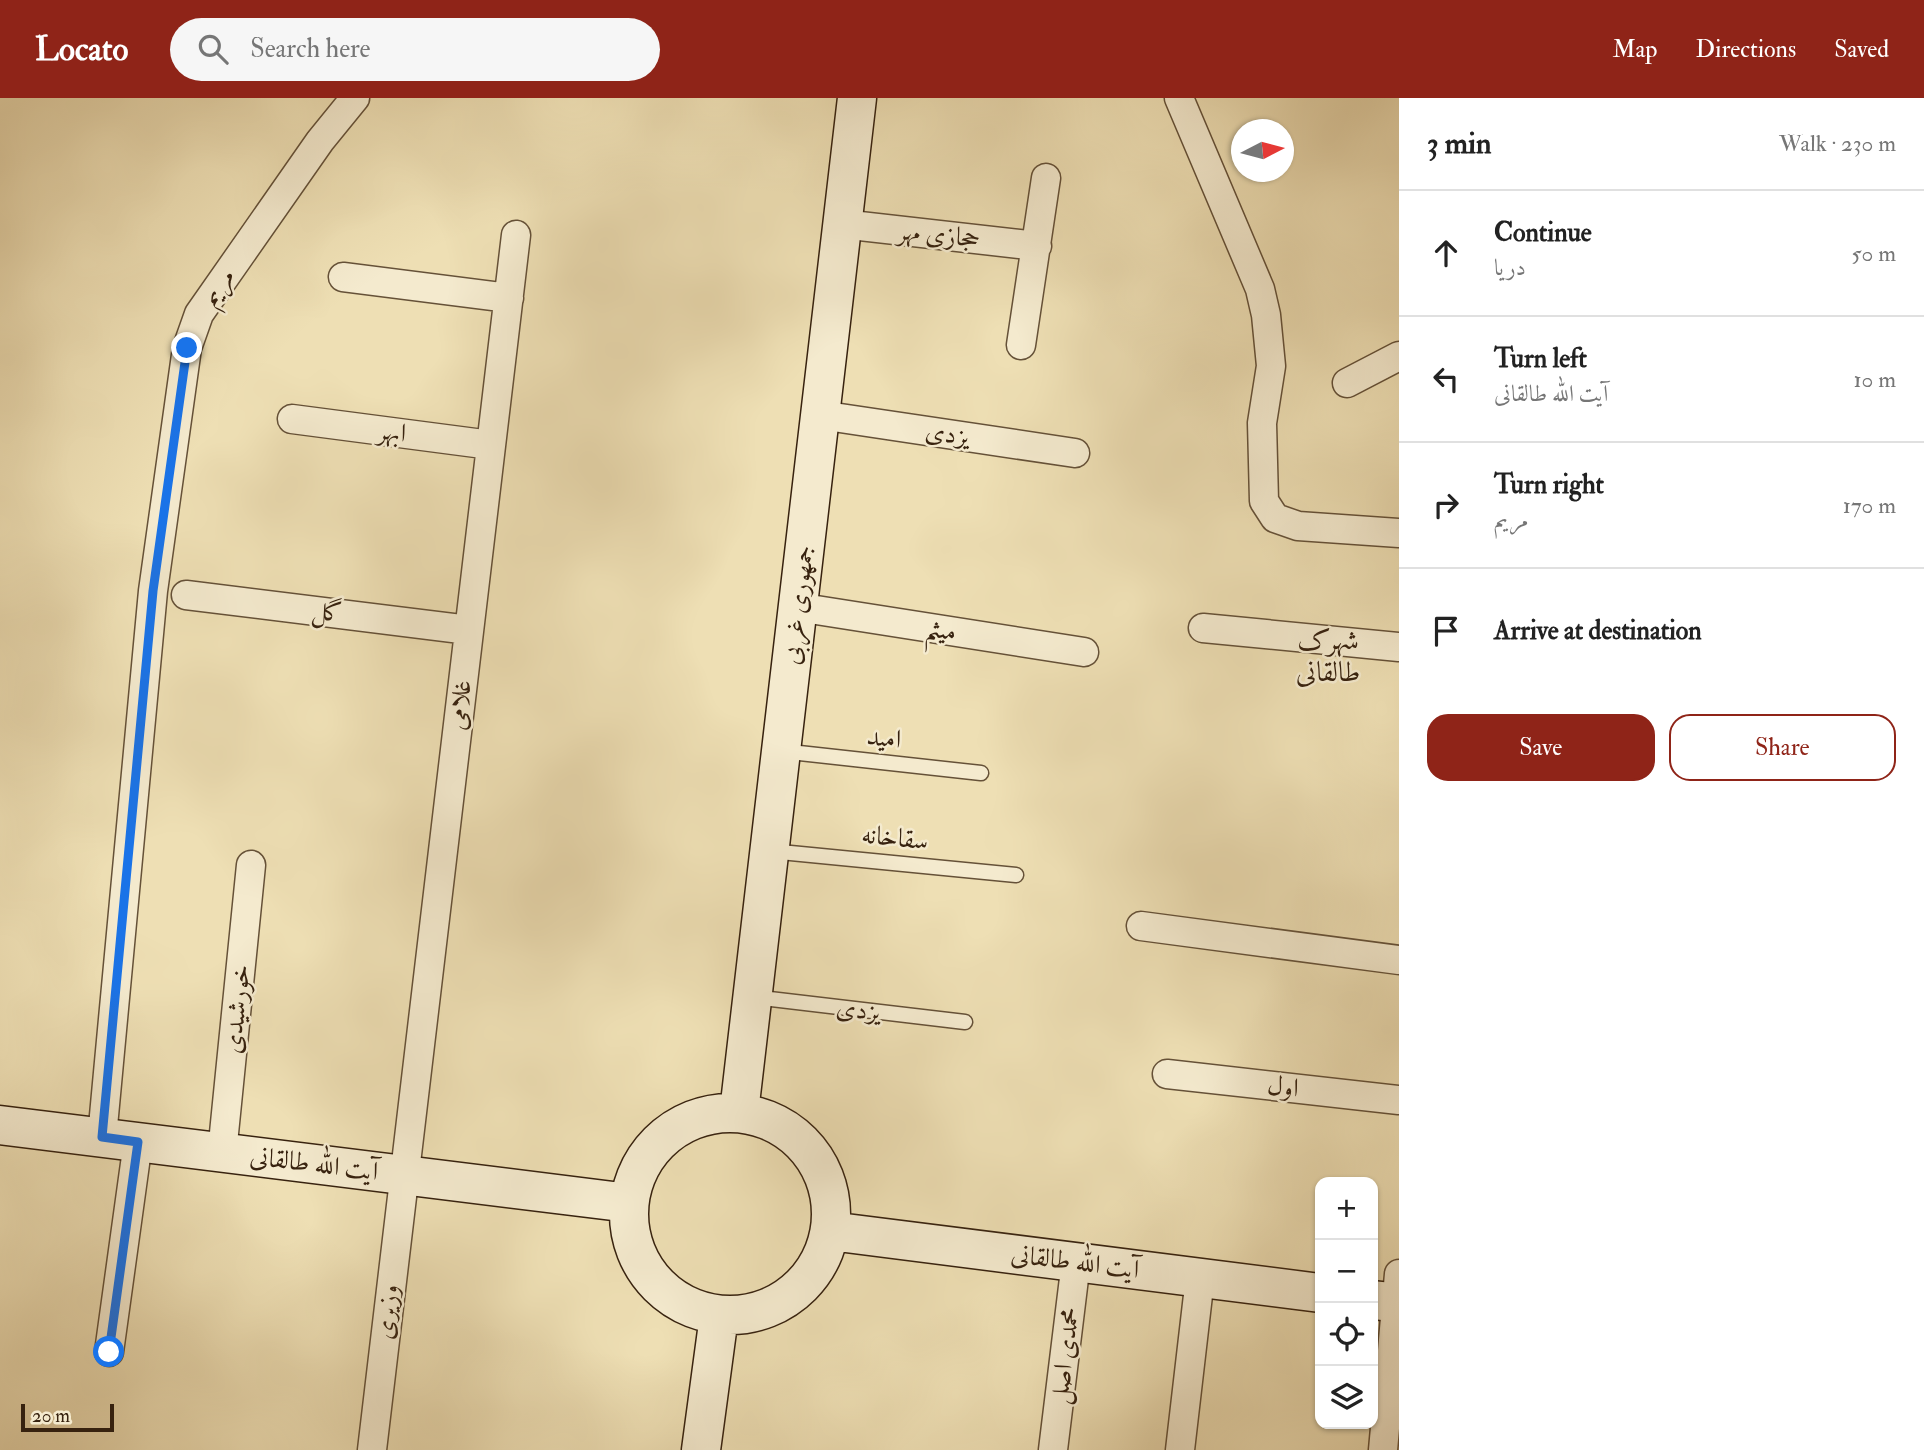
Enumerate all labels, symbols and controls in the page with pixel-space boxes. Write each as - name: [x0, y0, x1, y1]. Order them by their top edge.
- search box: [170, 18, 660, 81]
- text: Locato: [35, 29, 128, 70]
- icon: search: [194, 30, 232, 68]
- text: Search here: [250, 33, 370, 65]
- text: Map: [1612, 34, 1657, 65]
- text: Directions: [1695, 34, 1796, 65]
- text: Saved: [1834, 34, 1889, 65]
- north arrow: [1231, 119, 1294, 182]
- text: 3 min: [1427, 125, 1492, 162]
- text: Walk · 230 m: [1779, 129, 1896, 158]
- street label: حجازی مهر: [893, 214, 982, 255]
- text: Continue: [1494, 217, 1592, 249]
- icon: ahead: [1427, 234, 1465, 272]
- text: 50 m: [1852, 239, 1896, 268]
- text: دریا: [1494, 253, 1526, 282]
- street label: مریم: [194, 262, 247, 316]
- route end: [171, 332, 202, 363]
- text: Turn left: [1494, 343, 1587, 375]
- icon: left: [1427, 360, 1465, 398]
- text: 10 m: [1853, 365, 1896, 394]
- text: آیت الله طالقانی: [1494, 379, 1608, 408]
- street label: ابهر: [373, 414, 408, 450]
- street label: یزدی: [923, 415, 973, 453]
- text: Turn right: [1494, 469, 1604, 501]
- icon: right: [1427, 486, 1465, 524]
- text: 170 m: [1843, 491, 1896, 520]
- text: مریم: [1494, 505, 1529, 534]
- street label: جمهوری غربی: [775, 544, 823, 667]
- street label: گل: [310, 594, 344, 631]
- street label: میثم: [922, 612, 959, 657]
- icon: arrive: [1427, 612, 1465, 650]
- text: Arrive at destination: [1494, 615, 1702, 647]
- district label: شهرک طالقانی: [1296, 623, 1360, 690]
- street label: غلامی: [441, 678, 479, 732]
- button: Save: [1427, 714, 1655, 781]
- button: Share: [1669, 714, 1896, 781]
- street label: امید: [865, 720, 903, 756]
- street label: سقاخانه: [860, 819, 930, 857]
- street label: خورشیدی: [216, 963, 258, 1055]
- street label: یزدی: [834, 991, 884, 1029]
- street label: اول: [1266, 1069, 1300, 1105]
- street label: آیت الله طالقانی: [248, 1135, 383, 1188]
- map controls: [1315, 1177, 1378, 1429]
- button: +: [1315, 1177, 1378, 1240]
- street label: آیت الله طالقانی: [1009, 1233, 1144, 1286]
- button: −: [1315, 1240, 1378, 1303]
- street label: وزیری: [368, 1283, 406, 1341]
- button: locate: [1315, 1303, 1378, 1366]
- street label: محمدی اصل: [1043, 1306, 1088, 1406]
- route start: [93, 1336, 124, 1367]
- button: layers: [1315, 1366, 1378, 1429]
- scale bar: [21, 1401, 114, 1433]
- text: 20 m: [32, 1404, 70, 1428]

